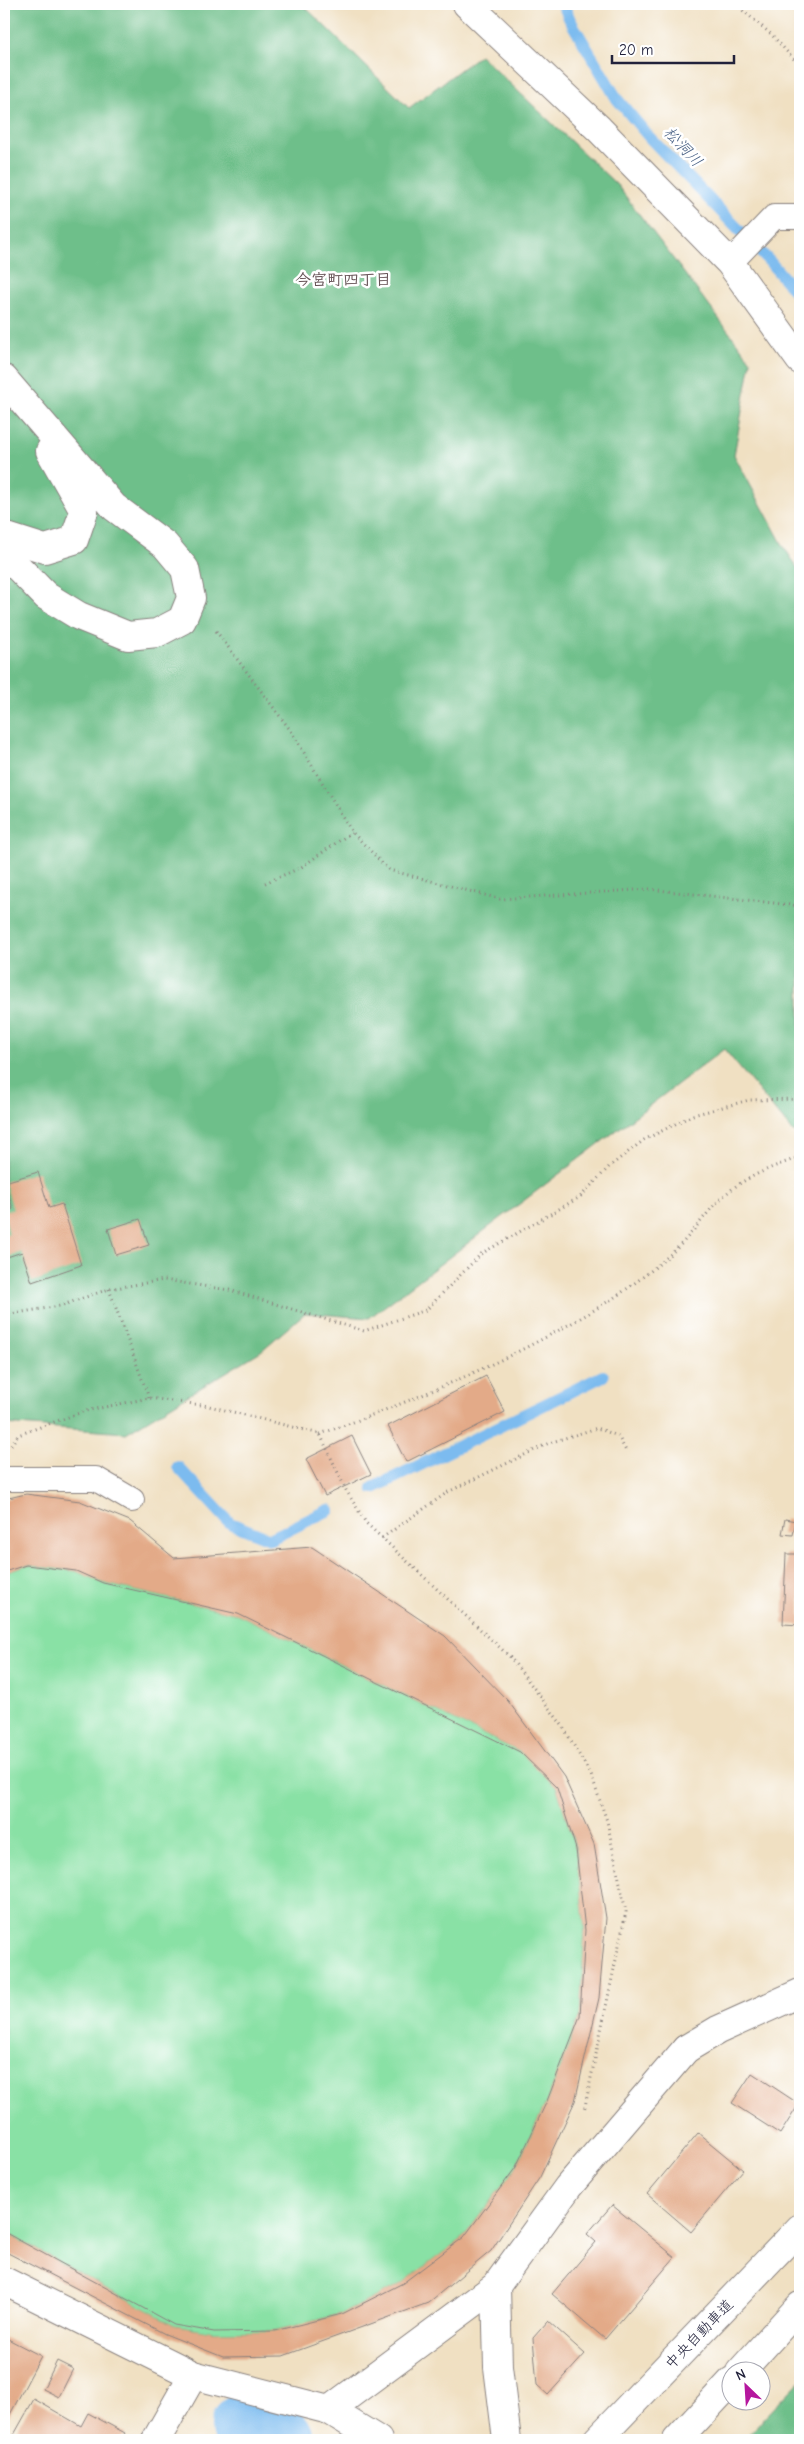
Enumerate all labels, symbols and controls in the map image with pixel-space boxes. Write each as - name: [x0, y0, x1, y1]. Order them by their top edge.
- scale bar: [612, 32, 734, 64]
- text: 20 m: [619, 41, 653, 59]
- water label: 松洞川: [660, 123, 706, 171]
- district label: 今宮町四丁目: [295, 271, 391, 289]
- street label: 中央自動車道: [661, 2295, 737, 2373]
- north arrow: [722, 2362, 772, 2412]
- text: N: [733, 2365, 748, 2384]

